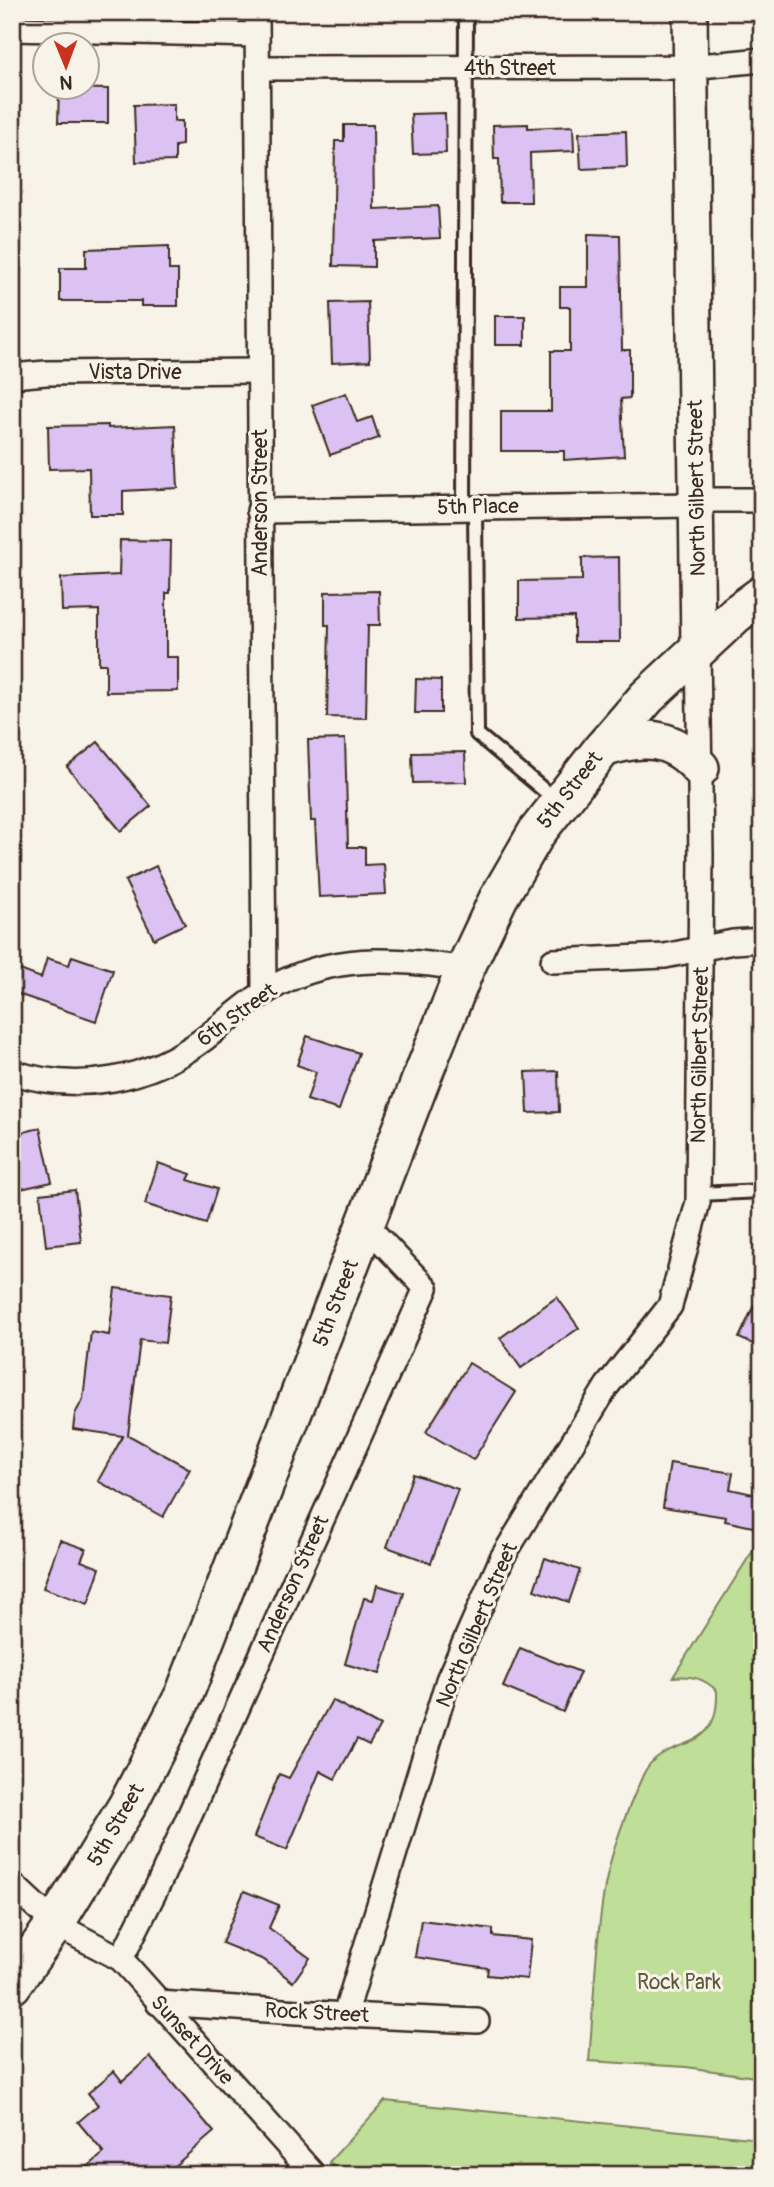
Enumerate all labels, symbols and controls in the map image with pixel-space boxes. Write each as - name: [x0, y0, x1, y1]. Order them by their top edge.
- north arrow: [32, 32, 102, 102]
- street label: 4th Street: [464, 55, 557, 82]
- text: N: [60, 70, 73, 94]
- street label: Vista Drive: [88, 359, 182, 386]
- street label: North Gilbert Street: [682, 399, 712, 577]
- street label: Anderson Street: [247, 429, 274, 577]
- street label: 5th Place: [437, 493, 520, 521]
- street label: 5th Street: [531, 745, 609, 834]
- street label: North Gilbert Street: [685, 966, 715, 1144]
- street label: 6th Street: [192, 977, 283, 1053]
- street label: 5th Street: [307, 1255, 365, 1350]
- street label: Anderson Street: [251, 1511, 336, 1657]
- street label: North Gilbert Street: [430, 1538, 524, 1712]
- street label: 5th Street: [82, 1778, 151, 1871]
- park label: Rock Park: [637, 1969, 721, 1996]
- street label: Sunset Drive: [145, 1989, 240, 2091]
- street label: Rock Street: [264, 1997, 370, 2029]

